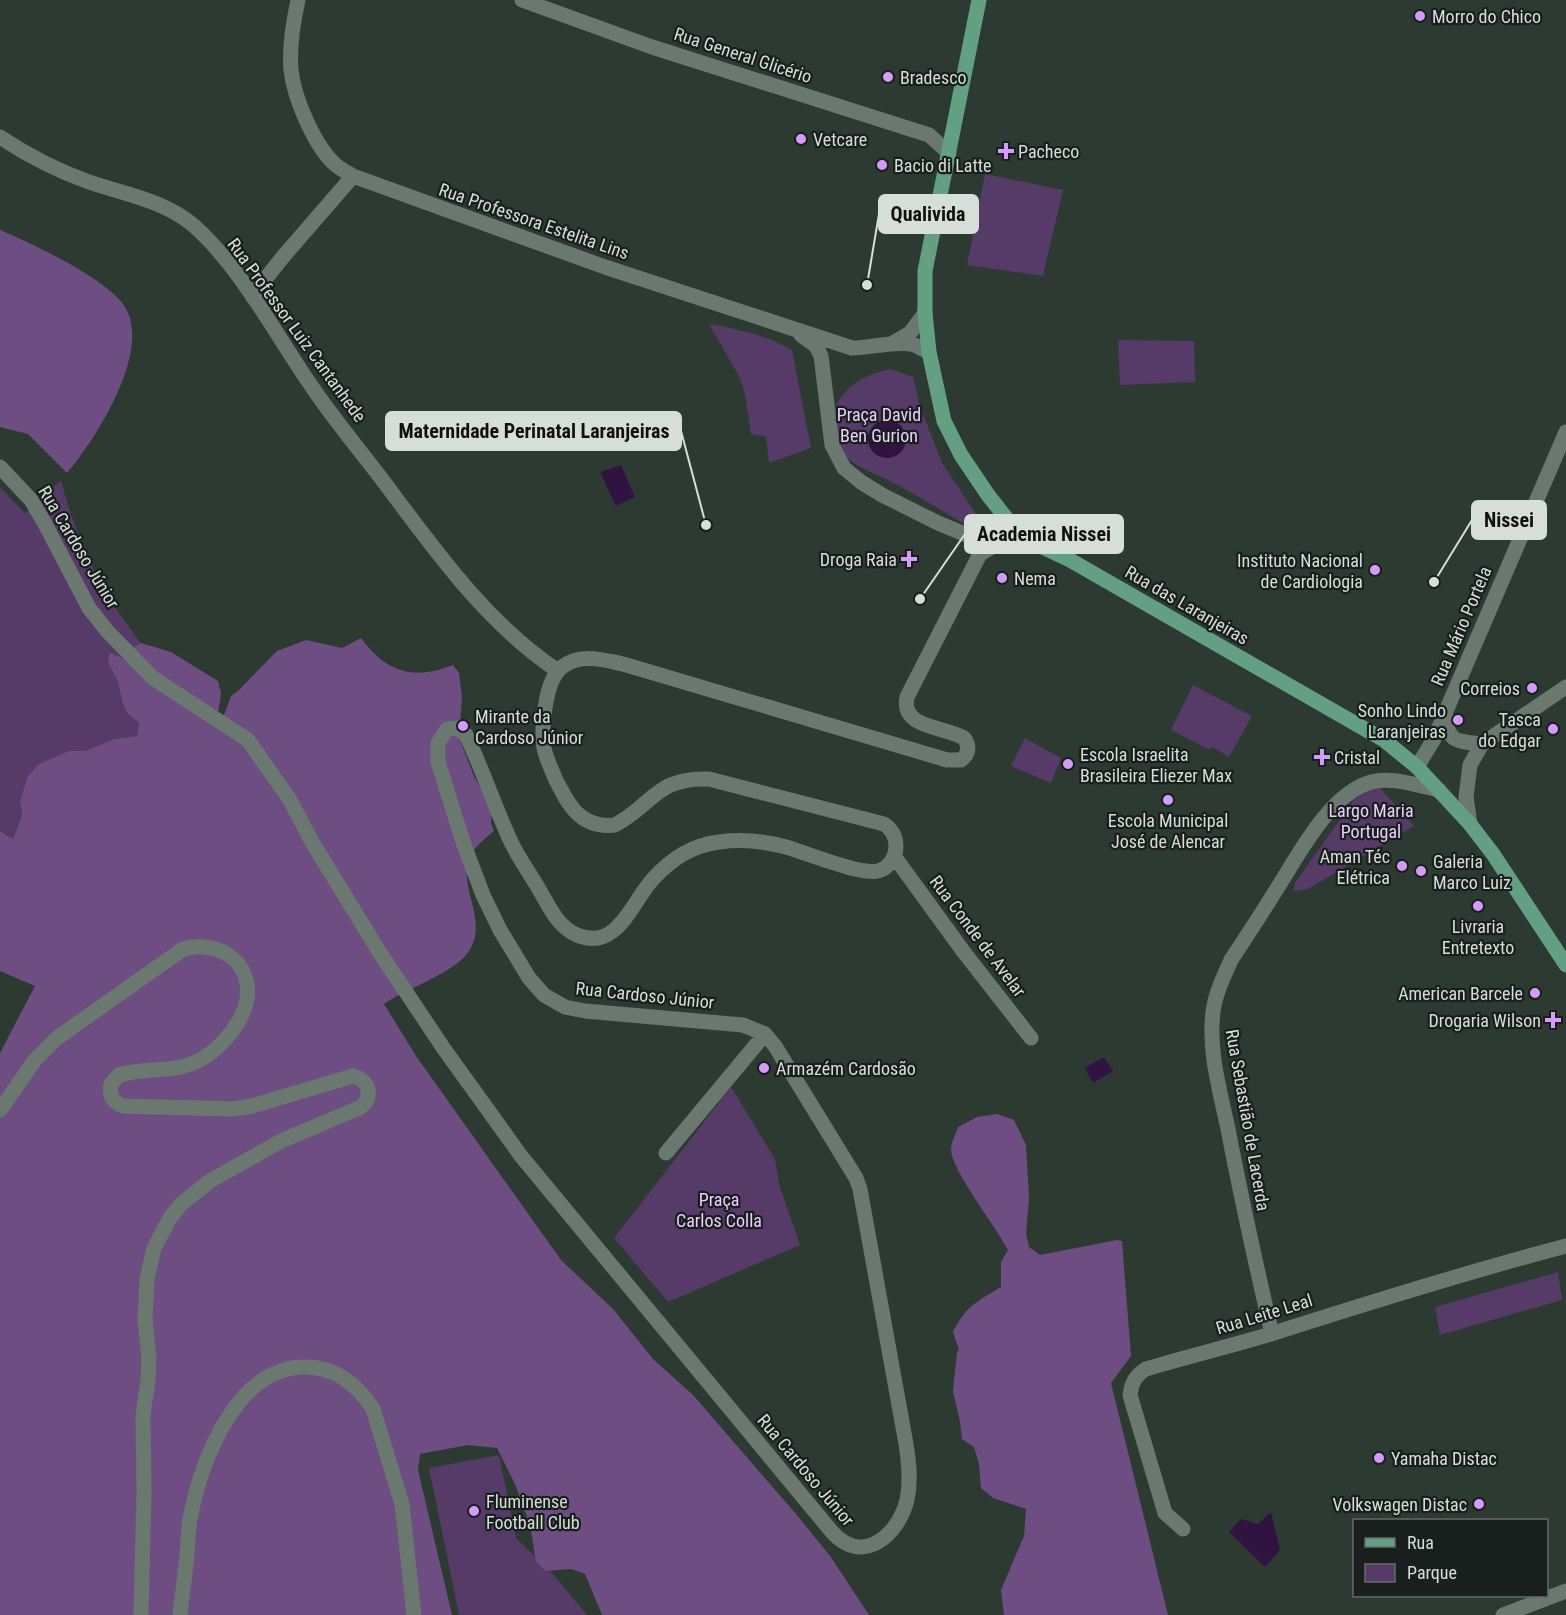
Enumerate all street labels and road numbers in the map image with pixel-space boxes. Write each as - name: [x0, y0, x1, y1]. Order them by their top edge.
- street label: Rua General Glicério: [671, 23, 815, 87]
- street label: Rua Professora Estelita Lins: [436, 179, 632, 263]
- street label: Rua Professor Luiz Cantanhede: [223, 234, 371, 426]
- street label: Rua Cardoso Júnior: [34, 482, 124, 613]
- street label: Rua das Laranjeiras: [1122, 561, 1252, 649]
- street label: Rua Mário Portela: [1426, 563, 1496, 689]
- street label: Rua Conde de Avelar: [926, 871, 1031, 1001]
- street label: Rua Cardoso Júnior: [575, 977, 716, 1013]
- street label: Rua Sebastião de Lacerda: [1222, 1028, 1274, 1212]
- street label: Rua Leite Leal: [1213, 1289, 1315, 1339]
- street label: Rua Cardoso Júnior: [753, 1410, 859, 1530]

